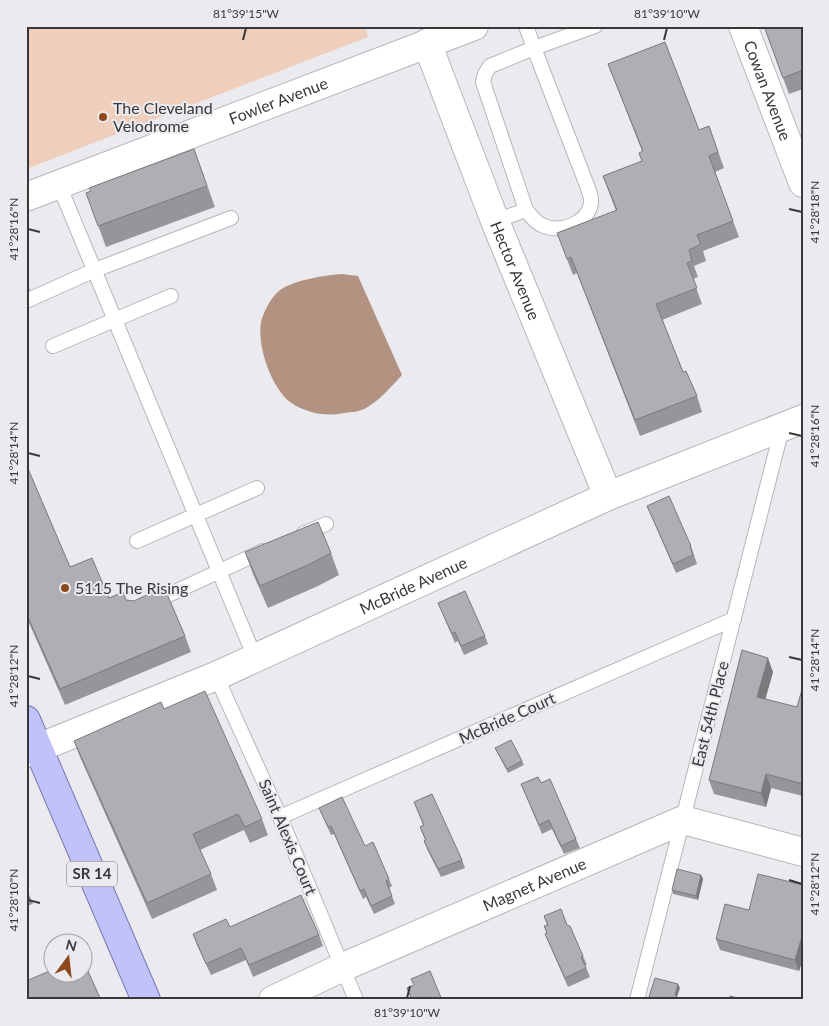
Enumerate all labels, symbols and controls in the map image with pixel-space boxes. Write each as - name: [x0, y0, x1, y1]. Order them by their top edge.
- text: 81°39'15"W: [213, 6, 280, 21]
- text: 81°39'10"W: [634, 6, 701, 21]
- street label: Cowan Avenue: [740, 38, 796, 143]
- street label: Fowler Avenue: [226, 73, 330, 128]
- place label: The Cleveland Velodrome: [113, 98, 213, 135]
- marker: The Cleveland Velodrome: [97, 111, 109, 123]
- text: 41°28'18"N: [807, 181, 822, 243]
- text: 41°28'16"N: [6, 198, 21, 260]
- street label: Hector Avenue: [487, 218, 545, 322]
- text: 41°28'16"N: [807, 405, 822, 467]
- text: 41°28'14"N: [6, 422, 21, 484]
- street label: McBride Avenue: [356, 552, 470, 618]
- place label: 5115 The Rising: [75, 578, 188, 597]
- marker: 5115 The Rising: [59, 582, 71, 594]
- text: 41°28'14"N: [807, 629, 822, 691]
- text: 41°28'12"N: [6, 645, 21, 707]
- street label: East 54th Place: [687, 659, 732, 769]
- street label: McBride Court: [456, 688, 558, 747]
- street label: Saint Alexis Court: [255, 776, 322, 898]
- street label: Magnet Avenue: [480, 853, 589, 914]
- text: 41°28'12"N: [807, 853, 822, 915]
- road number: SR 14: [67, 862, 117, 886]
- text: 41°28'10"N: [6, 869, 21, 931]
- north arrow: [42, 934, 92, 984]
- text: N: [64, 935, 79, 955]
- text: 81°39'10"W: [374, 1005, 441, 1020]

